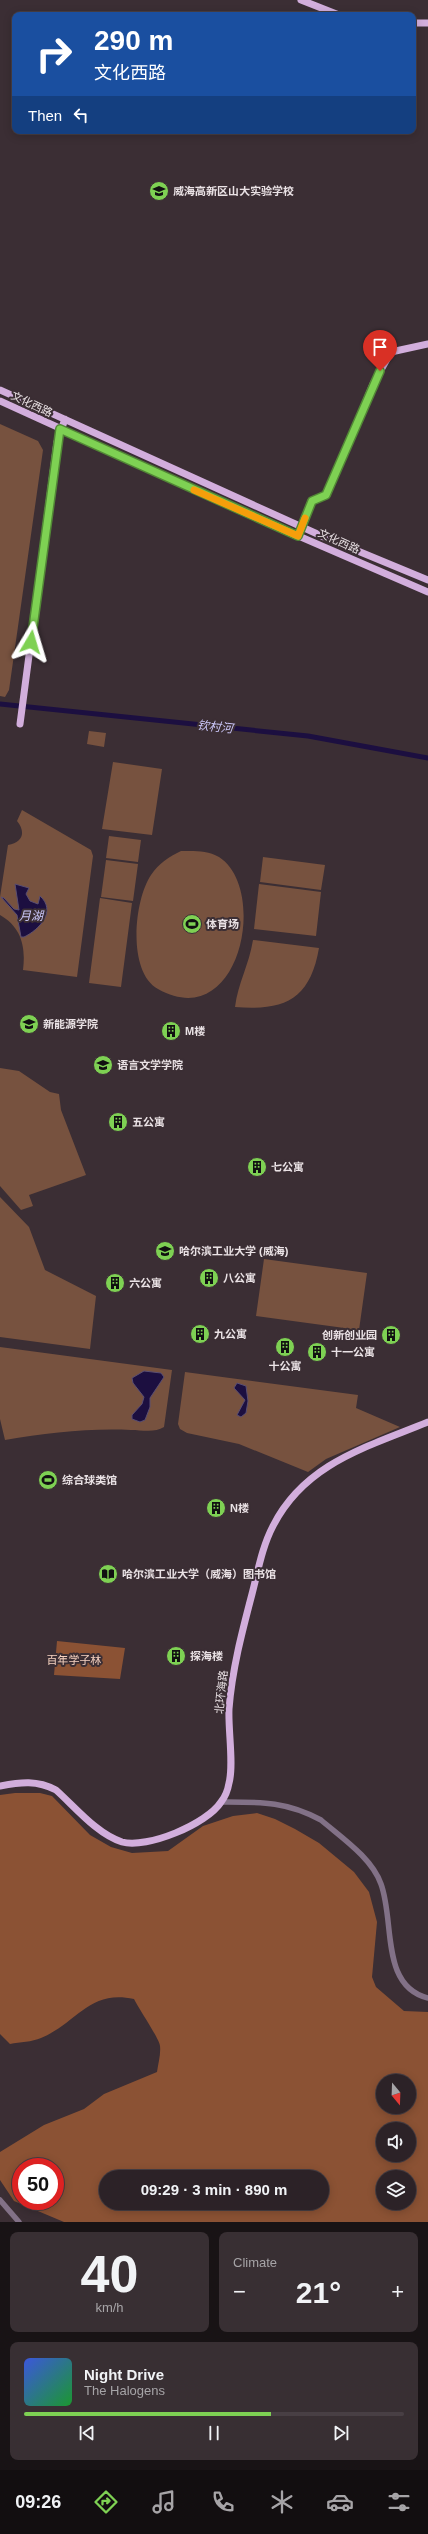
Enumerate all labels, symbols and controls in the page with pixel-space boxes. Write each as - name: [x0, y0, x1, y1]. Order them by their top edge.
- text: 290 m: [94, 25, 173, 56]
- icon: right: [28, 28, 80, 80]
- text: 文化西路: [94, 63, 166, 83]
- icon: left: [70, 104, 92, 126]
- text: Then: [28, 107, 62, 124]
- school or university icon: 威海高新区山大实验学校: [148, 180, 170, 202]
- place label: 威海高新区山大实验学校: [173, 185, 294, 197]
- pin: [363, 330, 397, 371]
- icon: arrive: [369, 336, 391, 358]
- street label: 文化西路: [10, 389, 54, 419]
- street label: 文化西路: [316, 527, 362, 555]
- position arrow: [10, 621, 52, 663]
- water label: 钦村河: [196, 718, 236, 736]
- water label: 月湖: [19, 909, 45, 923]
- sports icon: 体育场: [181, 913, 203, 935]
- place label: 体育场: [206, 918, 239, 930]
- school or university icon: 新能源学院: [18, 1013, 40, 1035]
- place label: 新能源学院: [43, 1018, 98, 1030]
- building icon: M楼: [160, 1020, 182, 1042]
- place label: M楼: [185, 1025, 205, 1037]
- school or university icon: 语言文学学院: [92, 1054, 114, 1076]
- place label: 语言文学学院: [117, 1059, 183, 1071]
- building icon: 五公寓: [107, 1111, 129, 1133]
- place label: 五公寓: [132, 1116, 165, 1128]
- building icon: 七公寓: [246, 1156, 268, 1178]
- place label: 七公寓: [271, 1161, 304, 1173]
- school or university icon: 哈尔滨工业大学 (威海): [154, 1240, 176, 1262]
- place label: 哈尔滨工业大学 (威海): [179, 1245, 289, 1257]
- building icon: 八公寓: [198, 1267, 220, 1289]
- building icon: 六公寓: [104, 1272, 126, 1294]
- place label: 八公寓: [223, 1272, 256, 1284]
- place label: 六公寓: [129, 1277, 162, 1289]
- building icon: 九公寓: [189, 1323, 211, 1345]
- building icon: 创新创业园: [380, 1324, 402, 1346]
- place label: 九公寓: [214, 1328, 247, 1340]
- place label: 创新创业园: [322, 1329, 377, 1341]
- building icon: 十公寓: [274, 1336, 296, 1358]
- building icon: 十一公寓: [306, 1341, 328, 1363]
- place label: 十一公寓: [331, 1346, 375, 1358]
- place label: 十公寓: [269, 1360, 302, 1372]
- sports icon: 综合球类馆: [37, 1469, 59, 1491]
- place label: 综合球类馆: [62, 1474, 117, 1486]
- building icon: N楼: [205, 1497, 227, 1519]
- place label: N楼: [230, 1502, 249, 1514]
- library icon: 哈尔滨工业大学（威海）图书馆: [97, 1563, 119, 1585]
- place label: 哈尔滨工业大学（威海）图书馆: [122, 1568, 276, 1580]
- building icon: 探海楼: [165, 1645, 187, 1667]
- place label: 探海楼: [190, 1650, 223, 1662]
- park label: 百年学子林: [47, 1654, 102, 1666]
- street label: 北环海路: [213, 1669, 229, 1715]
- north arrow: [376, 2074, 416, 2114]
- map controls: [376, 2074, 416, 2210]
- button: sound: [376, 2122, 416, 2162]
- speed limit sign: 50: [12, 2158, 64, 2210]
- button: layers: [376, 2170, 416, 2210]
- text: 09:29 · 3 min · 890 m: [141, 2181, 287, 2198]
- text: 40: [81, 2245, 138, 2303]
- text: Climate: [233, 2255, 277, 2270]
- text: 21°: [296, 2276, 341, 2309]
- text: −: [233, 2279, 246, 2304]
- text: +: [391, 2279, 404, 2304]
- text: km/h: [95, 2300, 124, 2315]
- text: Night Drive: [84, 2366, 164, 2383]
- text: The Halogens: [84, 2383, 165, 2398]
- icon: previous: [76, 2422, 98, 2444]
- icon: pause: [203, 2422, 225, 2444]
- icon: next: [330, 2422, 352, 2444]
- icon: directions: [92, 2488, 120, 2516]
- icon: music: [150, 2488, 178, 2516]
- icon: phone: [209, 2488, 237, 2516]
- icon: climate: [268, 2488, 296, 2516]
- icon: car: [326, 2488, 354, 2516]
- icon: filters: [385, 2488, 413, 2516]
- text: 09:26: [15, 2492, 61, 2512]

